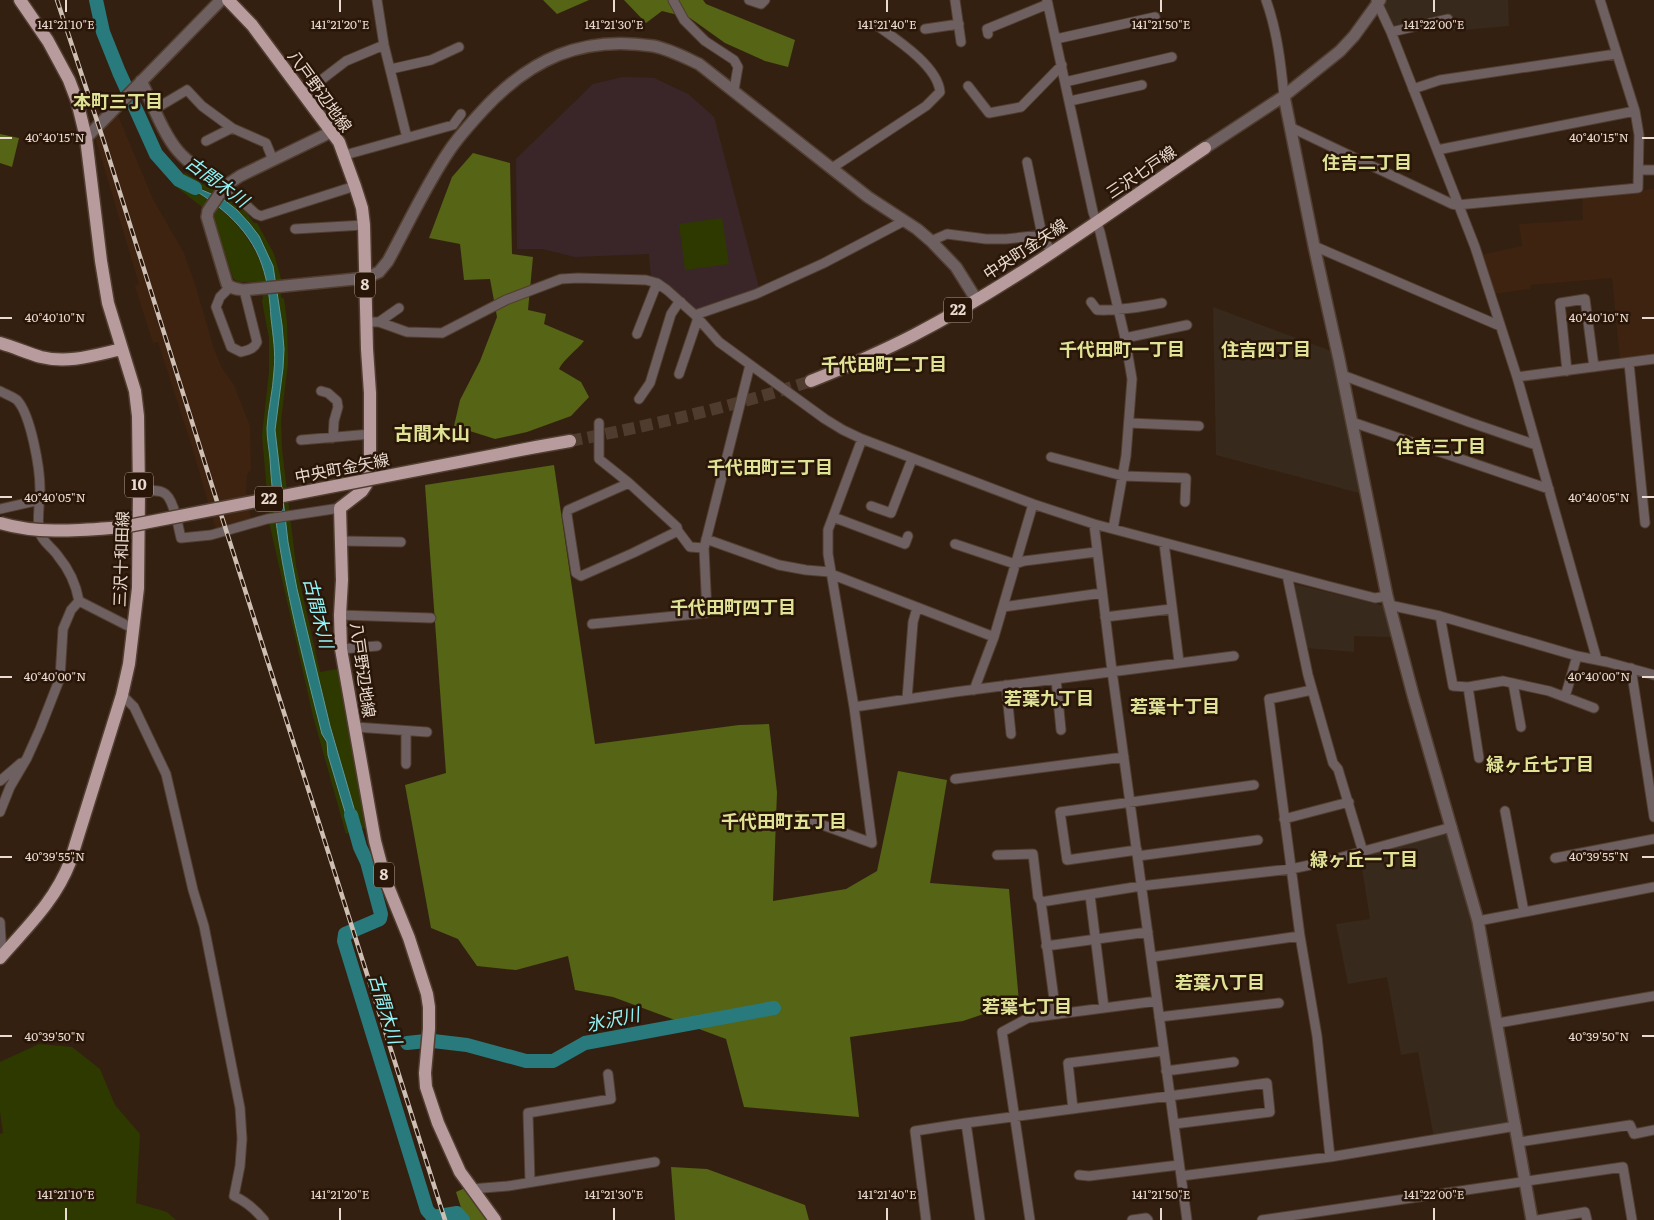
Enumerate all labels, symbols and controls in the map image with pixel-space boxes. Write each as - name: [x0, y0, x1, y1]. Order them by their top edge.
- text: 141°21'10"E: [37, 15, 95, 33]
- text: 141°21'20"E: [311, 15, 370, 33]
- text: 141°21'30"E: [585, 15, 644, 33]
- text: 141°21'40"E: [857, 15, 917, 33]
- text: 141°21'50"E: [1132, 15, 1191, 33]
- text: 141°22'00"E: [1404, 15, 1465, 33]
- street label: 八戸野辺地線: [283, 45, 359, 136]
- district label: 本町三丁目: [73, 87, 163, 114]
- text: 40°40'15"N: [25, 128, 85, 146]
- text: 40°40'15"N: [1569, 128, 1629, 146]
- street label: 三沢七戸線: [1101, 139, 1180, 203]
- district label: 住吉二丁目: [1322, 148, 1412, 175]
- water label: 古間木川: [181, 149, 257, 214]
- street label: 中央町金矢線: [978, 212, 1071, 284]
- road number: 8: [355, 272, 375, 298]
- road number: 22: [944, 298, 972, 322]
- text: 40°40'10"N: [25, 308, 85, 326]
- text: 40°40'10"N: [1569, 308, 1629, 326]
- district label: 千代田町一丁目: [1059, 335, 1185, 362]
- district label: 住吉四丁目: [1221, 335, 1311, 362]
- district label: 千代田町二丁目: [821, 350, 947, 377]
- district label: 古間木山: [394, 418, 470, 446]
- district label: 住吉三丁目: [1396, 432, 1486, 459]
- street label: 中央町金矢線: [292, 446, 391, 488]
- district label: 千代田町三丁目: [707, 453, 833, 480]
- road number: 10: [125, 472, 153, 498]
- road number: 22: [255, 486, 283, 512]
- text: 40°40'05"N: [24, 488, 86, 506]
- text: 40°40'05"N: [1568, 488, 1630, 506]
- street label: 三沢十和田線: [106, 511, 134, 607]
- water label: 古間木川: [298, 574, 342, 653]
- district label: 千代田町四丁目: [670, 593, 796, 620]
- street label: 八戸野辺地線: [345, 621, 383, 719]
- text: 40°40'00"N: [24, 667, 86, 685]
- text: 40°40'00"N: [1568, 667, 1630, 685]
- district label: 若葉九丁目: [1004, 684, 1094, 711]
- district label: 若葉十丁目: [1130, 692, 1220, 719]
- district label: 緑ヶ丘七丁目: [1486, 750, 1594, 777]
- district label: 千代田町五丁目: [721, 807, 847, 834]
- district label: 緑ヶ丘一丁目: [1310, 845, 1418, 872]
- text: 40°39'55"N: [25, 847, 85, 865]
- text: 40°39'55"N: [1569, 847, 1629, 865]
- road number: 8: [374, 862, 394, 888]
- district label: 若葉八丁目: [1175, 968, 1265, 995]
- water label: 古間木川: [363, 970, 410, 1049]
- district label: 若葉七丁目: [982, 992, 1072, 1019]
- water label: 氷沢川: [583, 999, 644, 1037]
- text: 40°39'50"N: [25, 1027, 85, 1045]
- text: 40°39'50"N: [1569, 1027, 1629, 1045]
- text: 141°21'10"E: [37, 1185, 95, 1203]
- text: 141°21'20"E: [311, 1185, 370, 1203]
- text: 141°21'30"E: [585, 1185, 644, 1203]
- text: 141°21'40"E: [857, 1185, 917, 1203]
- text: 141°21'50"E: [1132, 1185, 1191, 1203]
- text: 141°22'00"E: [1404, 1185, 1465, 1203]

